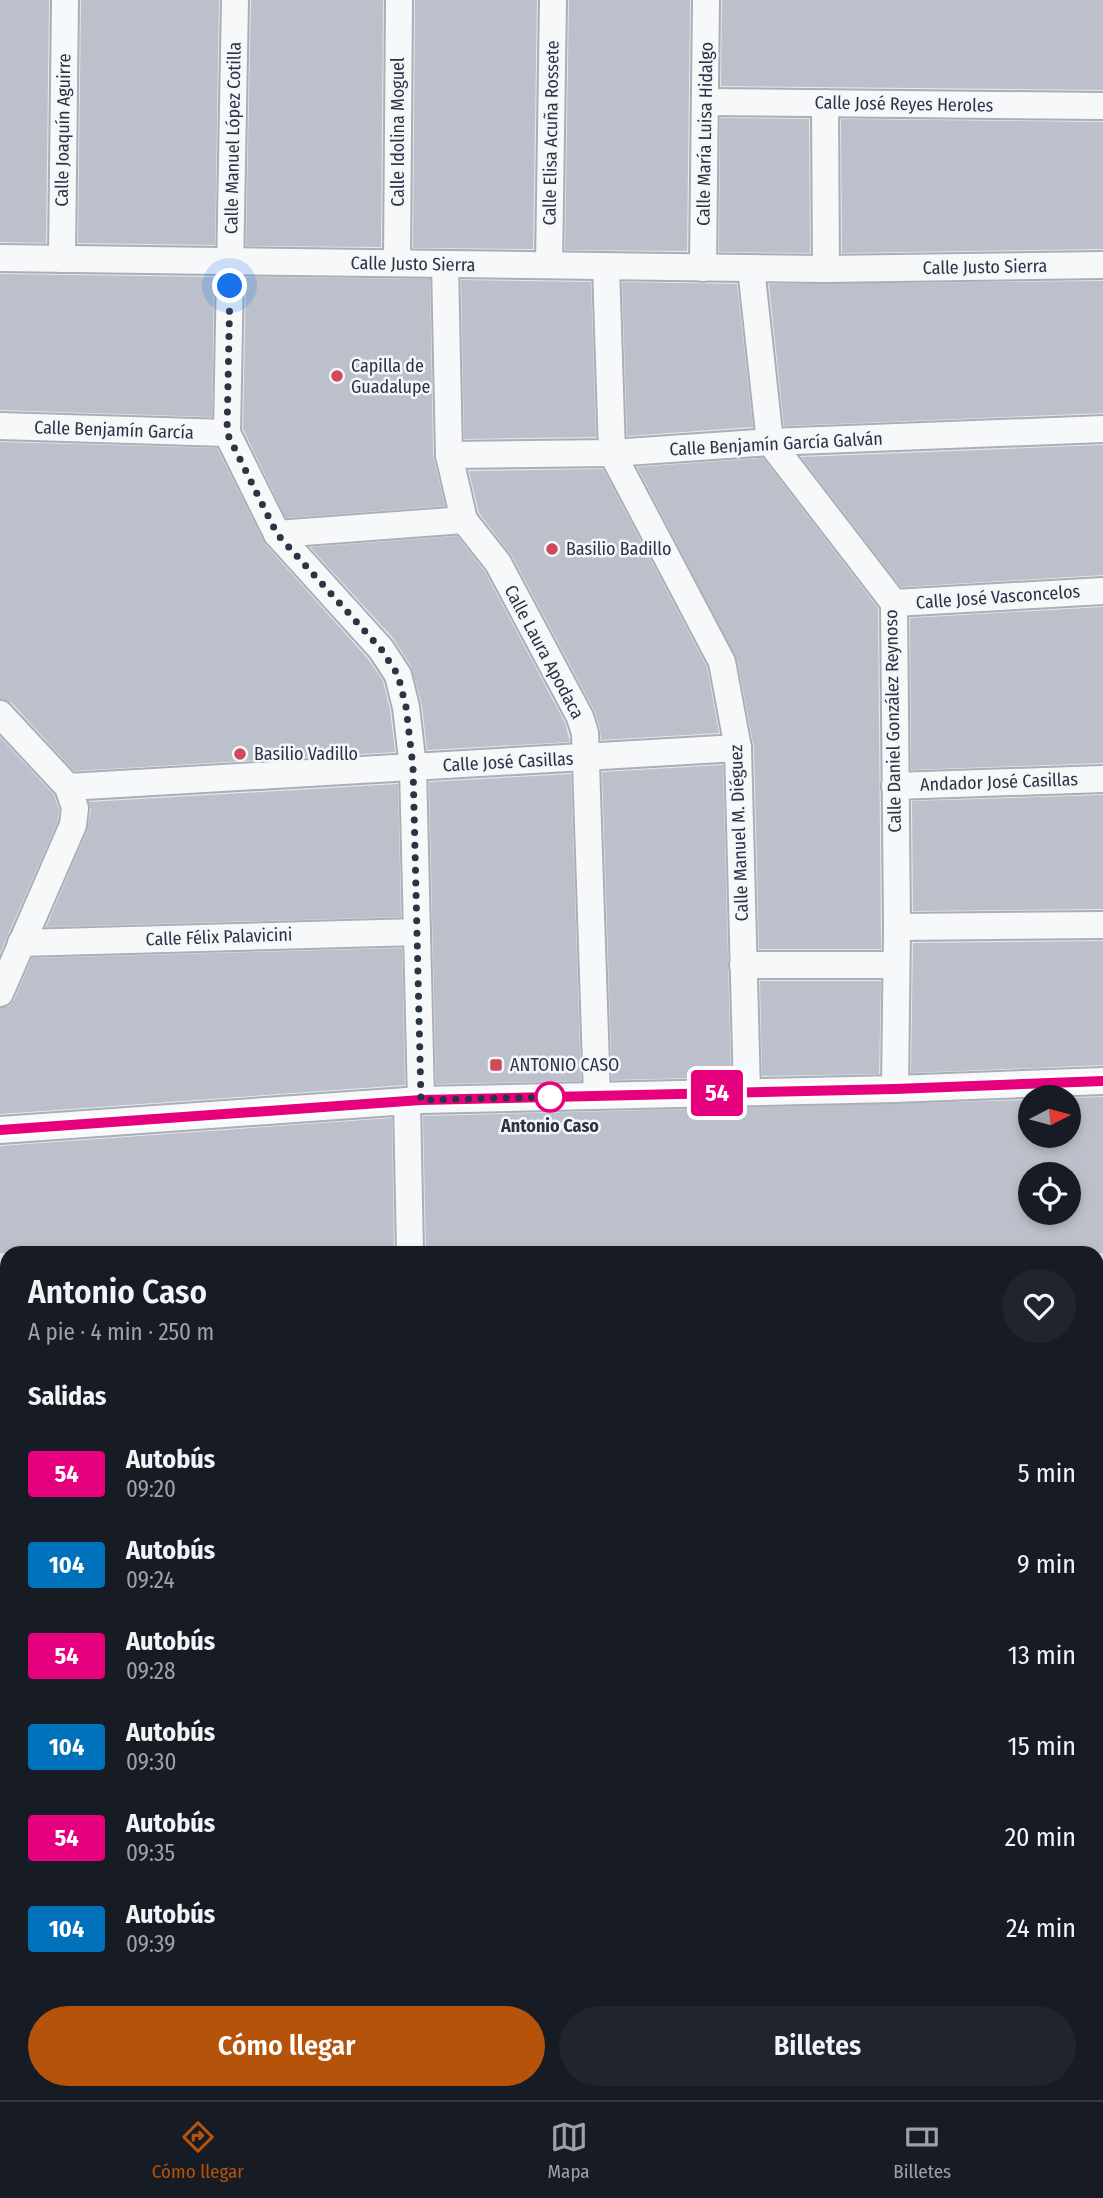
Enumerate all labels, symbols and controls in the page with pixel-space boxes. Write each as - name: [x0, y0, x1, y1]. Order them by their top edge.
- street label: Calle Elisa Acuña Rossete: [538, 40, 564, 226]
- street label: Calle Manuel López Cotilla: [220, 42, 246, 234]
- street label: Calle María Luisa Hidalgo: [692, 42, 718, 226]
- street label: Calle Joaquín Aguirre: [51, 53, 75, 207]
- street label: Calle Idolina Moguel: [387, 57, 409, 207]
- street label: Calle José Reyes Heroles: [814, 91, 994, 117]
- street label: Calle Justo Sierra: [350, 252, 476, 276]
- street label: Calle Justo Sierra: [922, 255, 1048, 279]
- your location: [212, 268, 247, 303]
- place label: Capilla de Guadalupe: [351, 355, 431, 398]
- marker: Capilla de Guadalupe: [329, 368, 345, 384]
- street label: Calle Benjamín García: [34, 416, 194, 444]
- street label: Calle Benjamín García Galván: [669, 427, 883, 461]
- place label: Basilio Badillo: [566, 538, 671, 560]
- marker: Basilio Badillo: [544, 541, 560, 557]
- street label: Calle José Vasconcelos: [915, 580, 1081, 614]
- street label: Calle Laura Apodaca: [499, 581, 589, 723]
- street label: Calle Daniel González Reynoso: [880, 609, 906, 833]
- place label: Basilio Vadillo: [254, 743, 358, 765]
- street label: Calle Manuel M. Diéguez: [725, 744, 753, 922]
- marker: Basilio Vadillo: [232, 746, 248, 762]
- street label: Calle José Casillas: [442, 748, 574, 776]
- street label: Andador José Casillas: [920, 768, 1079, 796]
- street label: Calle Félix Palavicini: [145, 923, 293, 951]
- place label: ANTONIO CASO: [510, 1054, 619, 1076]
- marker: ANTONIO CASO: [488, 1057, 504, 1073]
- line badge: 54: [686, 1070, 748, 1116]
- text: 54: [705, 1079, 729, 1107]
- marker: Antonio Caso: [535, 1082, 565, 1112]
- north arrow: [1018, 1085, 1082, 1148]
- map controls: [1018, 1085, 1081, 1225]
- place label: Antonio Caso: [500, 1115, 599, 1137]
- button: locate: [1018, 1162, 1081, 1225]
- button: heart: [1002, 1269, 1076, 1343]
- text: Antonio Caso: [28, 1272, 207, 1312]
- text: A pie · 4 min · 250 m: [28, 1318, 214, 1346]
- text: Salidas: [28, 1381, 106, 1412]
- text: Autobús: [126, 1444, 215, 1475]
- text: 5 min: [1018, 1458, 1076, 1489]
- text: 54: [54, 1460, 79, 1488]
- text: 09:20: [126, 1475, 176, 1503]
- text: Autobús: [126, 1535, 215, 1566]
- text: 9 min: [1017, 1549, 1076, 1580]
- text: 104: [49, 1551, 84, 1579]
- text: 09:24: [126, 1566, 175, 1594]
- text: Autobús: [126, 1626, 215, 1657]
- text: 13 min: [1008, 1640, 1076, 1671]
- text: 54: [54, 1642, 79, 1670]
- text: 09:28: [126, 1657, 176, 1685]
- text: Autobús: [126, 1717, 215, 1748]
- text: 15 min: [1008, 1731, 1076, 1762]
- text: 104: [49, 1733, 84, 1761]
- text: 09:30: [126, 1748, 176, 1776]
- text: Autobús: [126, 1808, 215, 1839]
- text: 20 min: [1005, 1822, 1076, 1853]
- text: 54: [54, 1824, 79, 1852]
- text: 09:35: [126, 1839, 175, 1867]
- text: Autobús: [126, 1899, 215, 1930]
- text: 24 min: [1006, 1913, 1076, 1944]
- text: 104: [49, 1915, 84, 1943]
- text: 09:39: [126, 1930, 175, 1958]
- button: Cómo llegar: [28, 2006, 545, 2086]
- button: Billetes: [559, 2006, 1076, 2086]
- tab: Cómo llegar: [152, 2118, 244, 2183]
- tab: Mapa: [548, 2118, 590, 2183]
- tab: Billetes: [893, 2118, 951, 2183]

